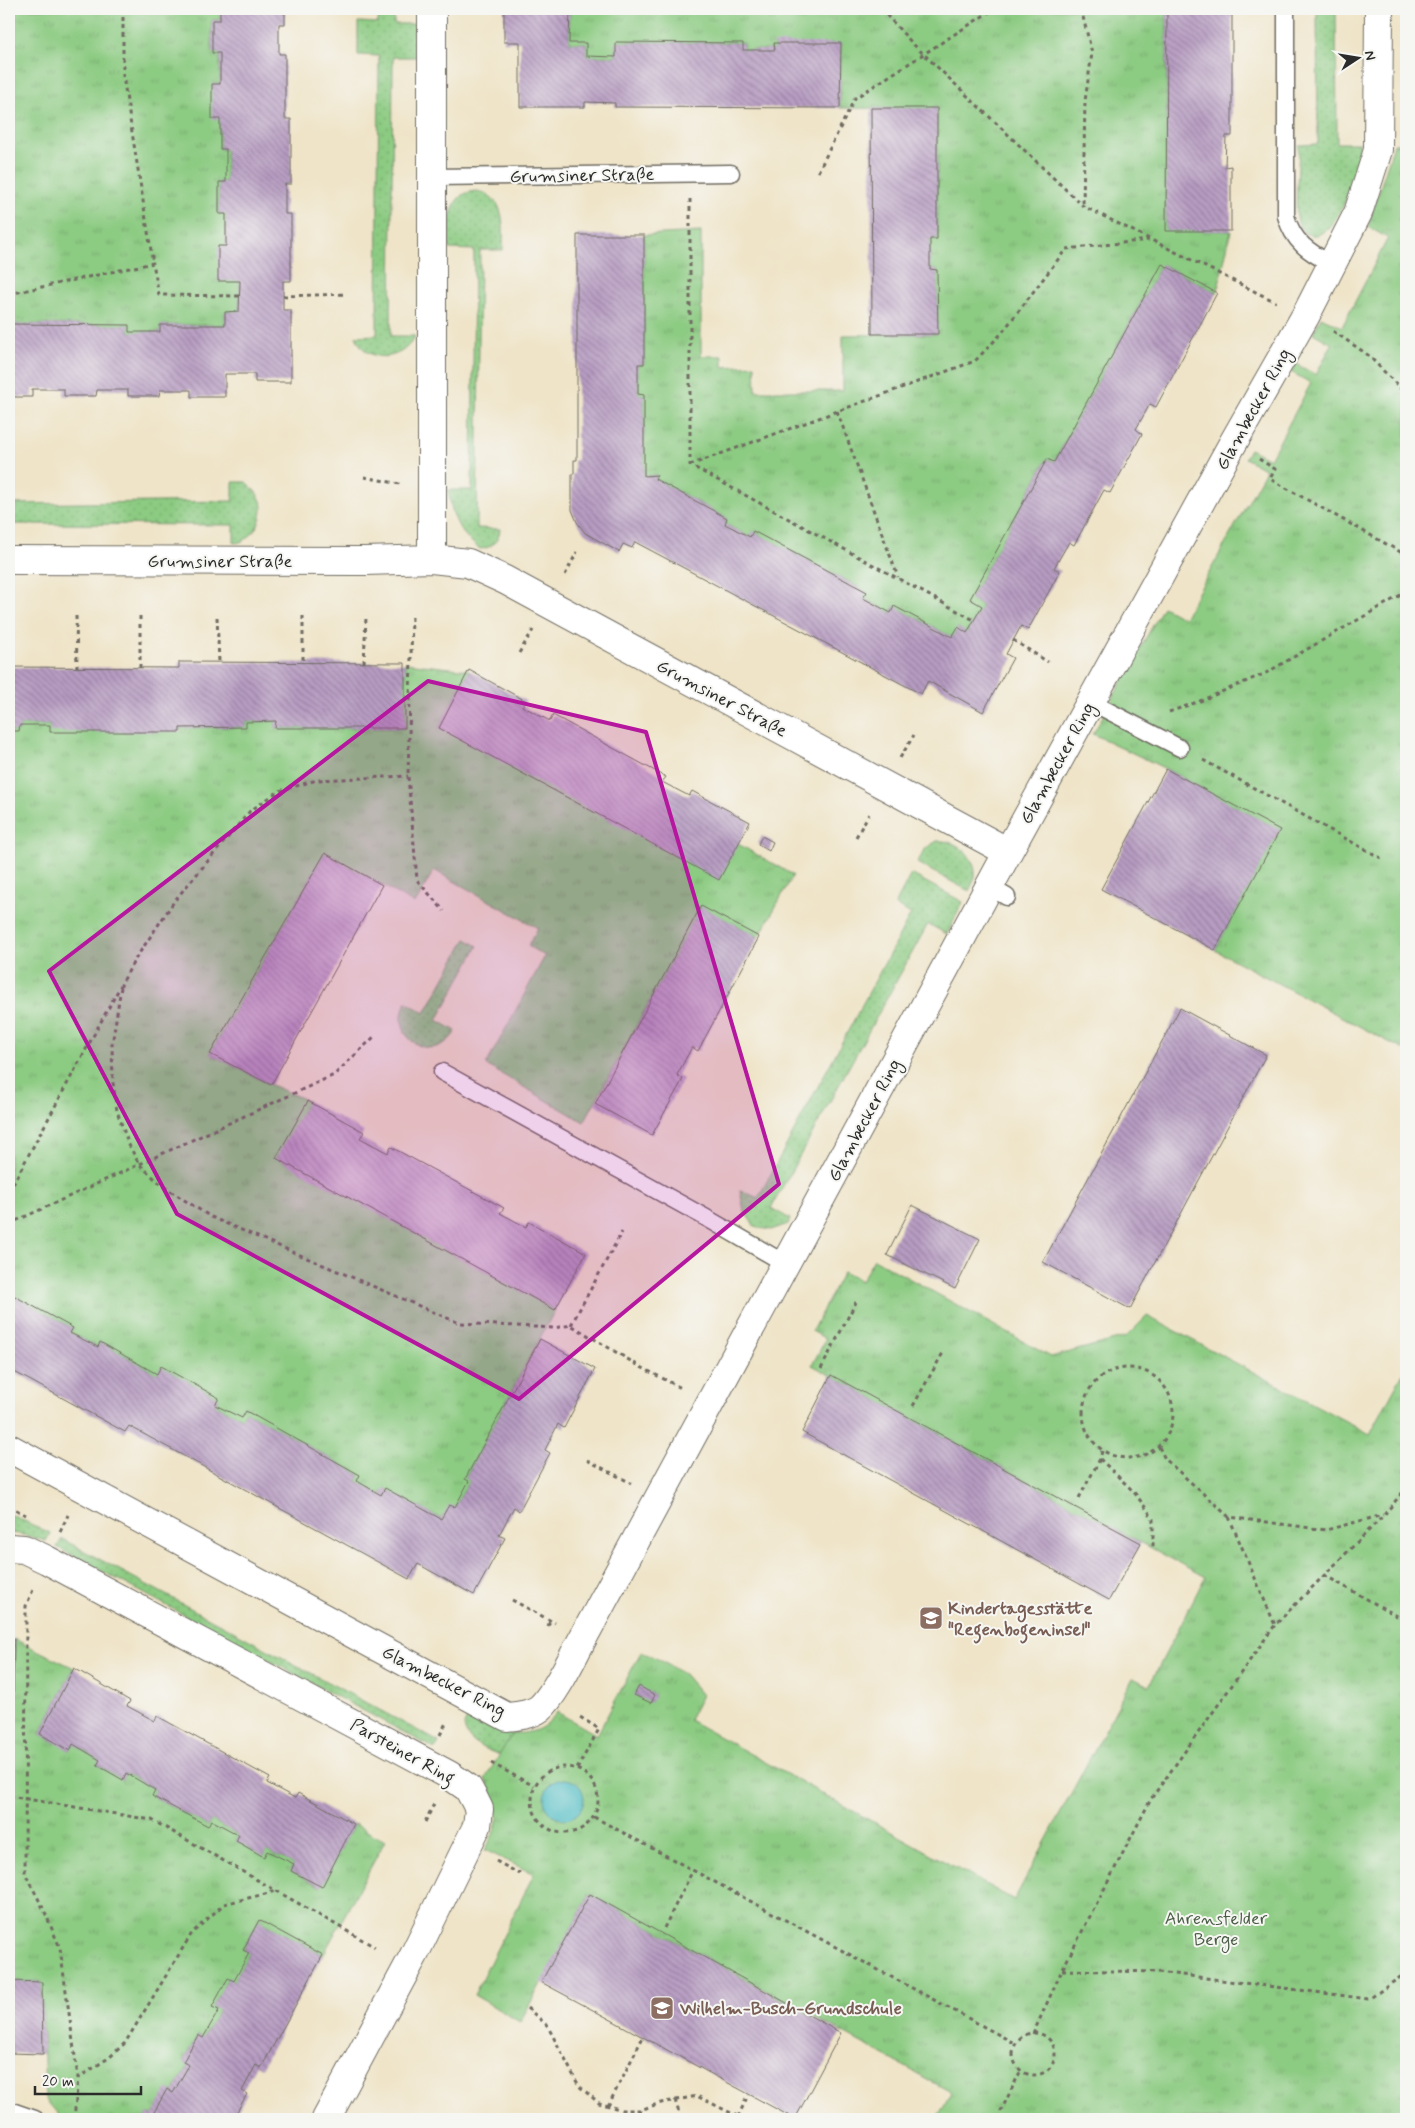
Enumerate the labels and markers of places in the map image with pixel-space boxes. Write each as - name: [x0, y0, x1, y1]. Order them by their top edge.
- place label: Kindertagesstätte "Regenbogeninsel": [948, 1597, 1092, 1644]
- school or university icon: Kindertagesstätte "Regenbogeninsel": [918, 1605, 944, 1631]
- school or university icon: Wilhelm-Busch-Grundschule: [649, 1995, 675, 2021]
- place label: Wilhelm-Busch-Grundschule: [679, 1997, 902, 2021]

